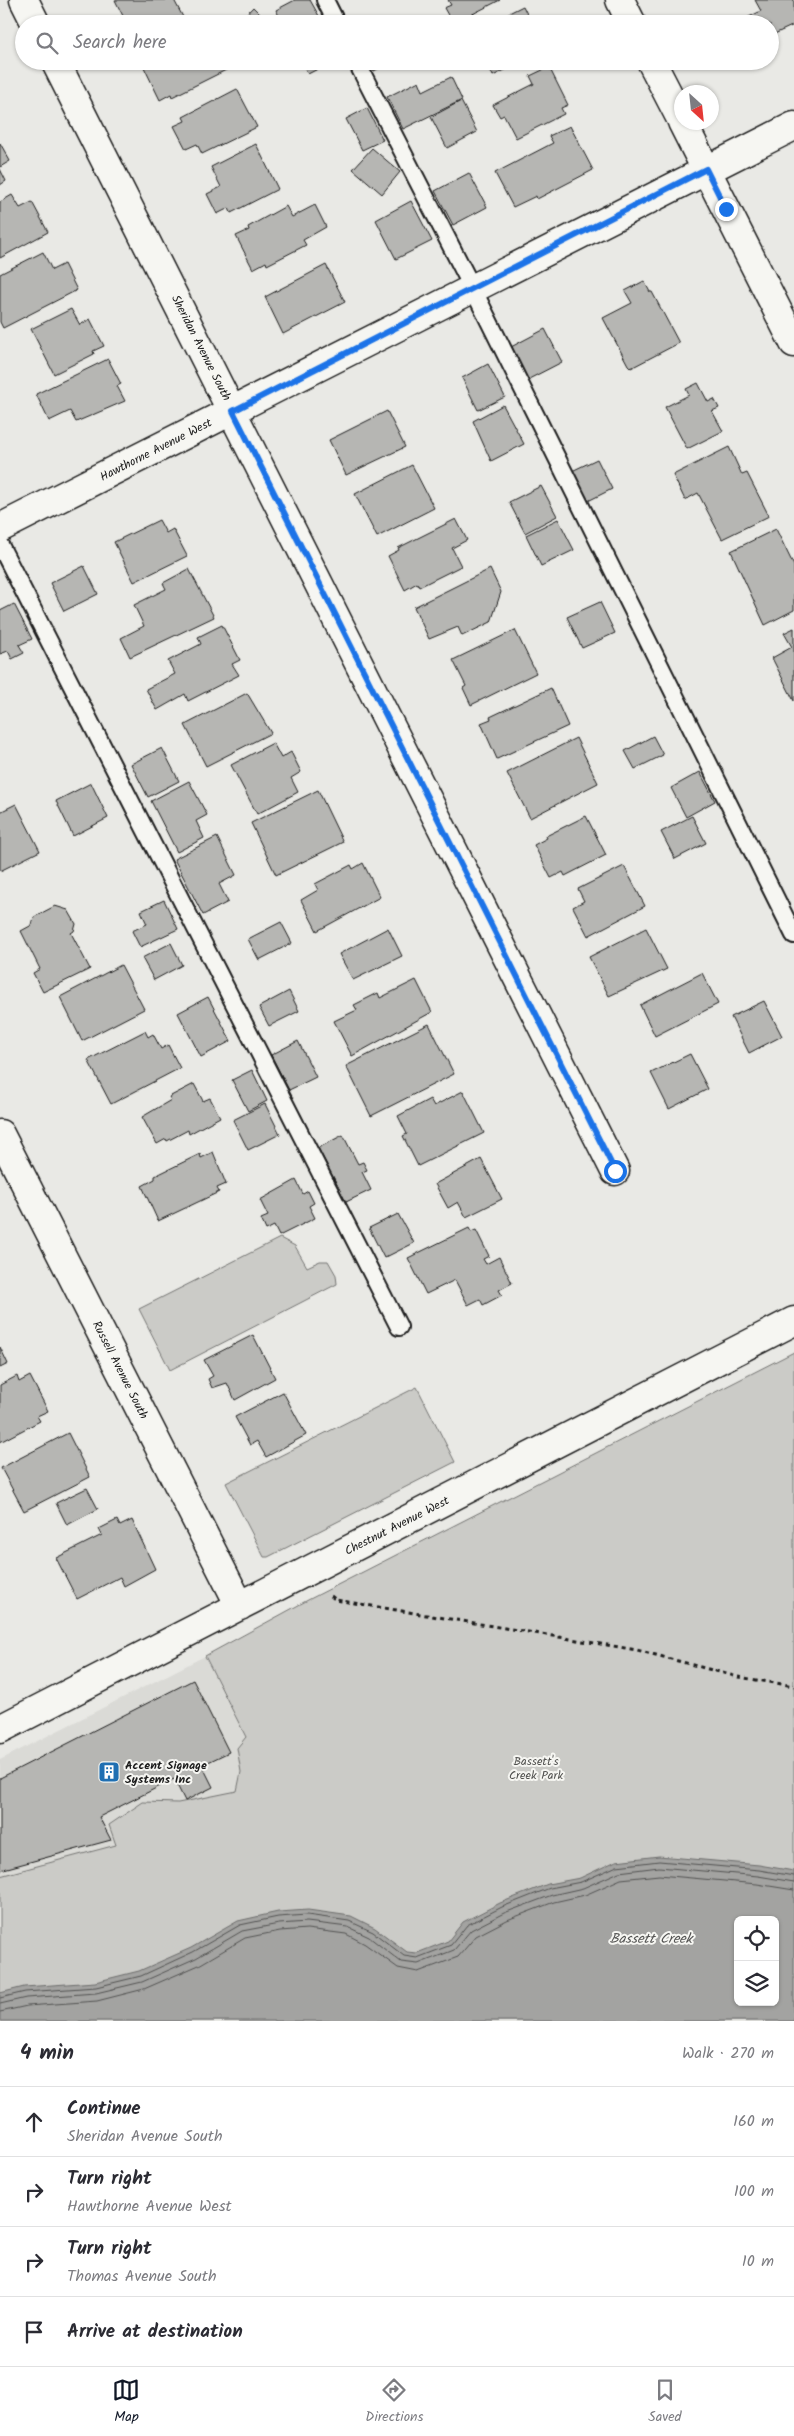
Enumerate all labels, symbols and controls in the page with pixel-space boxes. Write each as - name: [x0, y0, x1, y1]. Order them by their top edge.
- search box: [15, 15, 779, 70]
- text: Search here: [73, 28, 167, 58]
- icon: search: [33, 29, 61, 57]
- north arrow: [674, 85, 719, 130]
- route end: [715, 198, 738, 221]
- street label: Sheridan Avenue South: [166, 292, 236, 404]
- street label: Hawthorne Avenue West: [97, 413, 216, 487]
- route start: [604, 1160, 627, 1183]
- street label: Russell Avenue South: [87, 1318, 153, 1422]
- street label: Chestnut Avenue West: [341, 1491, 453, 1561]
- park label: Bassett's Creek Park: [509, 1752, 563, 1785]
- place label: Accent Signage Systems Inc: [125, 1756, 207, 1789]
- building icon: Accent Signage Systems Inc: [97, 1760, 121, 1784]
- map controls: [734, 1916, 779, 2006]
- button: locate: [734, 1916, 779, 1961]
- water label: Bassett Creek: [610, 1928, 695, 1950]
- button: layers: [734, 1961, 779, 2006]
- text: 4 min: [20, 2037, 74, 2070]
- text: Walk · 270 m: [682, 2041, 774, 2066]
- text: Continue: [67, 2094, 140, 2124]
- icon: ahead: [20, 2108, 48, 2136]
- text: 160 m: [733, 2109, 774, 2134]
- text: Sheridan Avenue South: [67, 2124, 223, 2149]
- text: Turn right: [67, 2164, 152, 2194]
- icon: right: [20, 2178, 48, 2206]
- text: 100 m: [734, 2179, 774, 2204]
- text: Hawthorne Avenue West: [67, 2194, 232, 2219]
- text: Turn right: [67, 2234, 152, 2264]
- icon: right: [20, 2248, 48, 2276]
- text: 10 m: [742, 2249, 774, 2274]
- text: Thomas Avenue South: [67, 2264, 217, 2289]
- text: Arrive at destination: [67, 2317, 243, 2347]
- icon: arrive: [20, 2318, 48, 2346]
- tab: Map: [112, 2376, 140, 2428]
- tab: Directions: [365, 2376, 423, 2428]
- tab: Saved: [648, 2376, 682, 2428]

